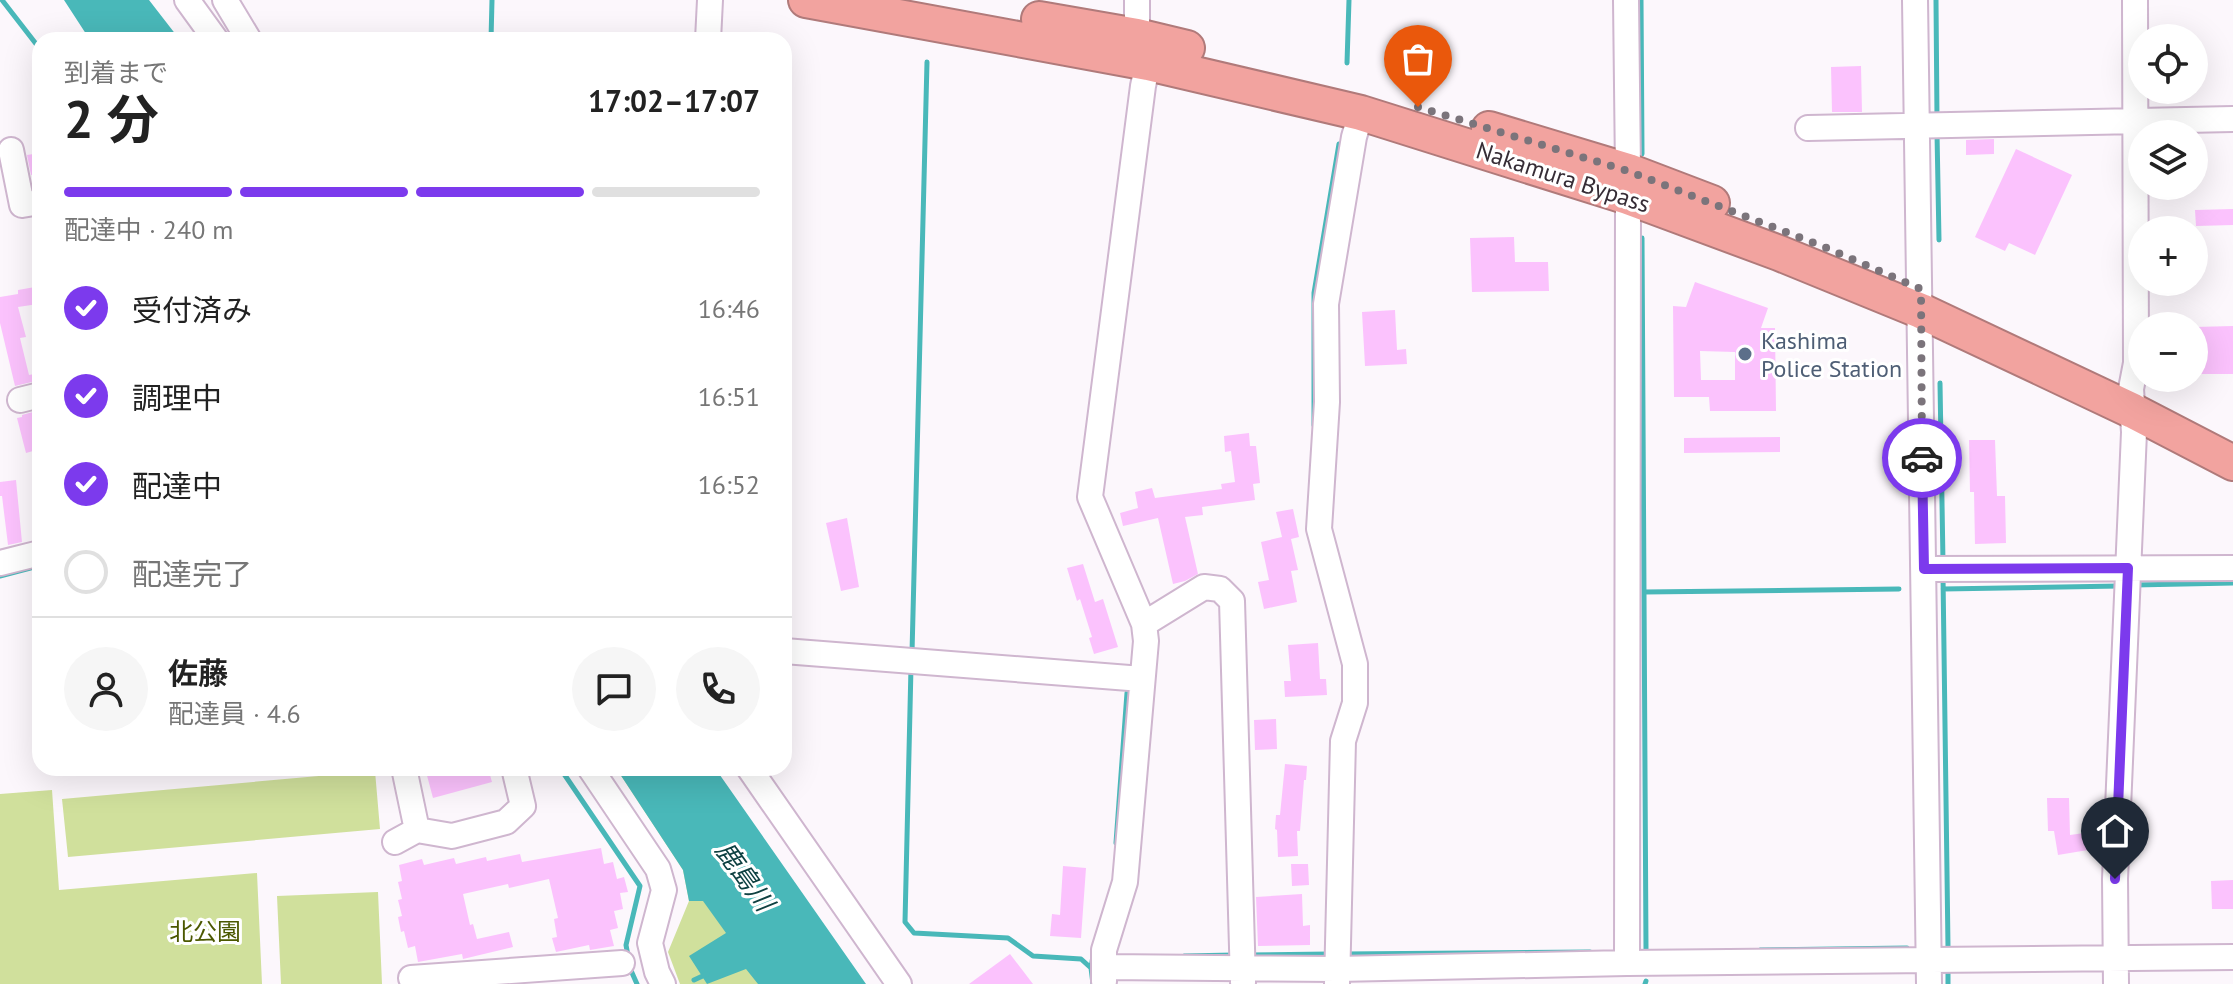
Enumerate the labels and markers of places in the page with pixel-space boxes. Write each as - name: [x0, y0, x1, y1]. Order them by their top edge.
- pin: [1384, 25, 1452, 107]
- place label: Kashima Police Station: [1761, 325, 1902, 384]
- marker: Kashima Police Station: [1736, 345, 1754, 363]
- pin: [2081, 797, 2149, 879]

